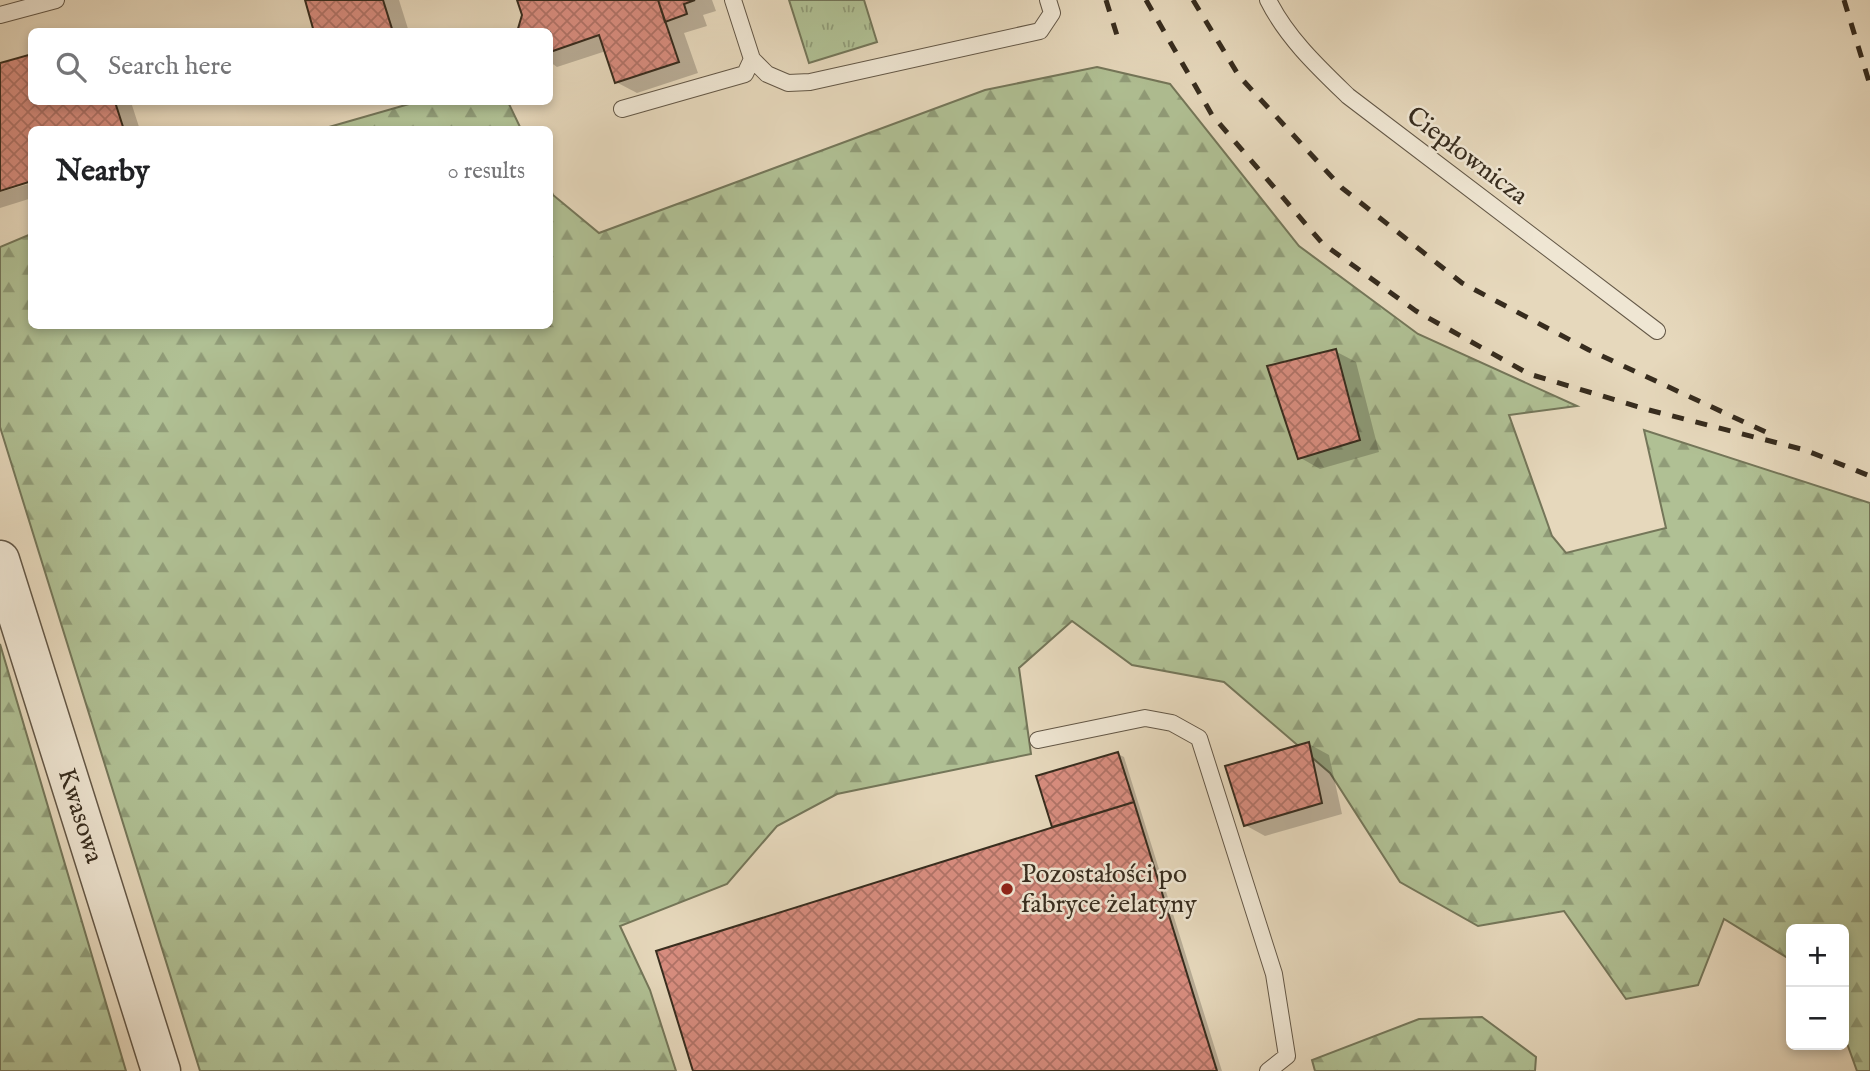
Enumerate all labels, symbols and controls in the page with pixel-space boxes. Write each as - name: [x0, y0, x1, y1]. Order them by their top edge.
- search box: [28, 28, 553, 105]
- icon: search: [52, 48, 90, 86]
- text: Search here: [108, 50, 232, 83]
- street label: Ciepłownicza: [1400, 99, 1535, 213]
- text: Nearby: [56, 153, 149, 191]
- text: 0 results: [447, 157, 525, 186]
- street label: Kwasowa: [50, 764, 111, 868]
- place label: Pozostałości po fabryce żelatyny: [1021, 858, 1197, 921]
- marker: Pozostałości po fabryce żelatyny: [999, 881, 1015, 897]
- map controls: [1786, 924, 1849, 1050]
- button: +: [1786, 924, 1849, 987]
- button: −: [1786, 987, 1849, 1050]

